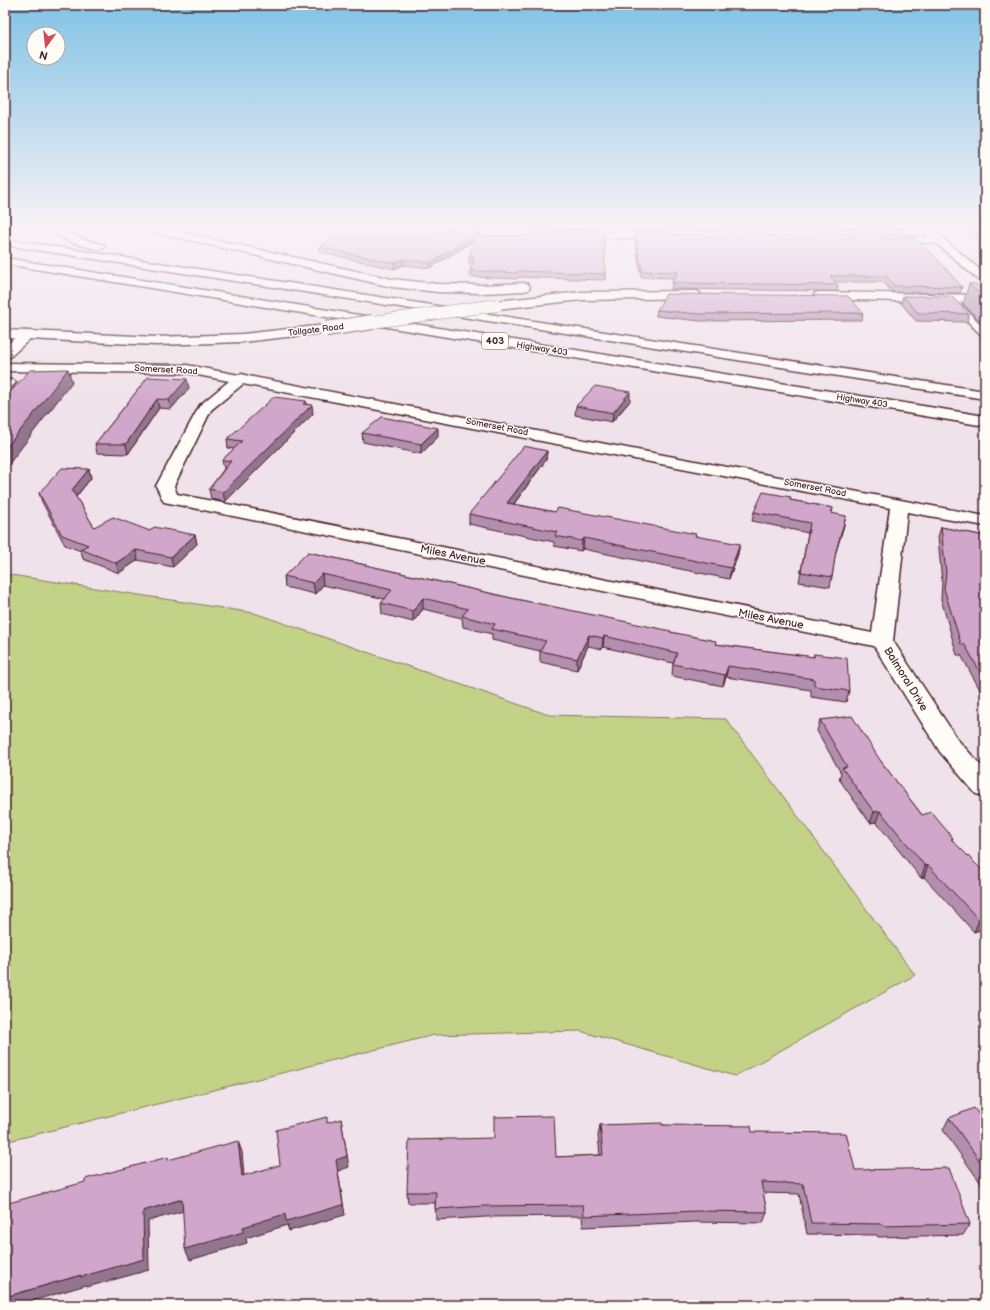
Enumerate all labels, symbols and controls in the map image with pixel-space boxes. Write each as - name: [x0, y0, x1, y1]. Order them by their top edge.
- north arrow: [26, 26, 66, 66]
- text: N: [38, 48, 49, 63]
- street label: Tollgate Road: [288, 321, 344, 339]
- road number: 403: [482, 333, 508, 349]
- street label: Highway 403: [515, 339, 569, 359]
- street label: Somerset Road: [134, 363, 198, 377]
- street label: Highway 403: [835, 391, 889, 411]
- street label: Somerset Road: [465, 416, 529, 438]
- street label: Somerset Road: [783, 477, 847, 499]
- street label: Miles Avenue: [419, 542, 487, 568]
- street label: Miles Avenue: [737, 606, 805, 632]
- street label: Balmoral Drive: [881, 645, 931, 714]

